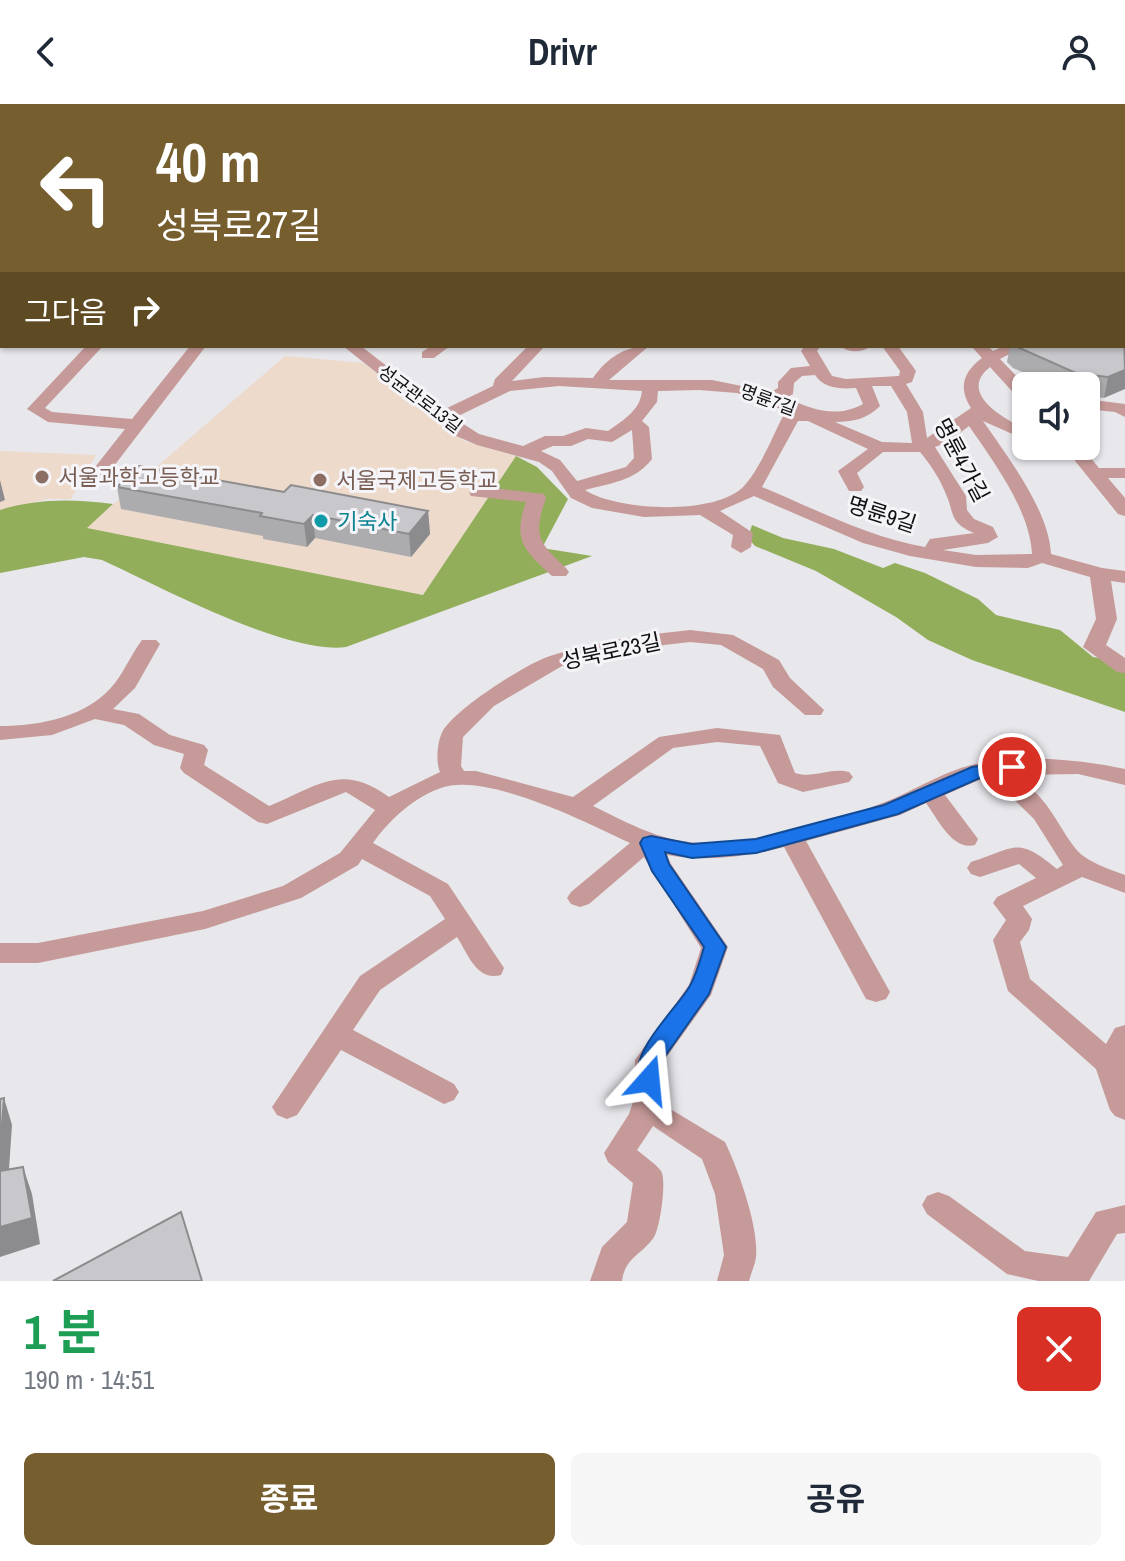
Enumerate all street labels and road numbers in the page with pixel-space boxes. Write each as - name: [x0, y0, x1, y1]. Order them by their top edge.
- street label: 성균관로13길: [373, 359, 467, 438]
- street label: 명륜7길: [737, 378, 800, 421]
- street label: 명륜4가길: [927, 413, 997, 507]
- street label: 명륜9길: [844, 489, 920, 539]
- street label: 성북로23길: [558, 626, 664, 676]

